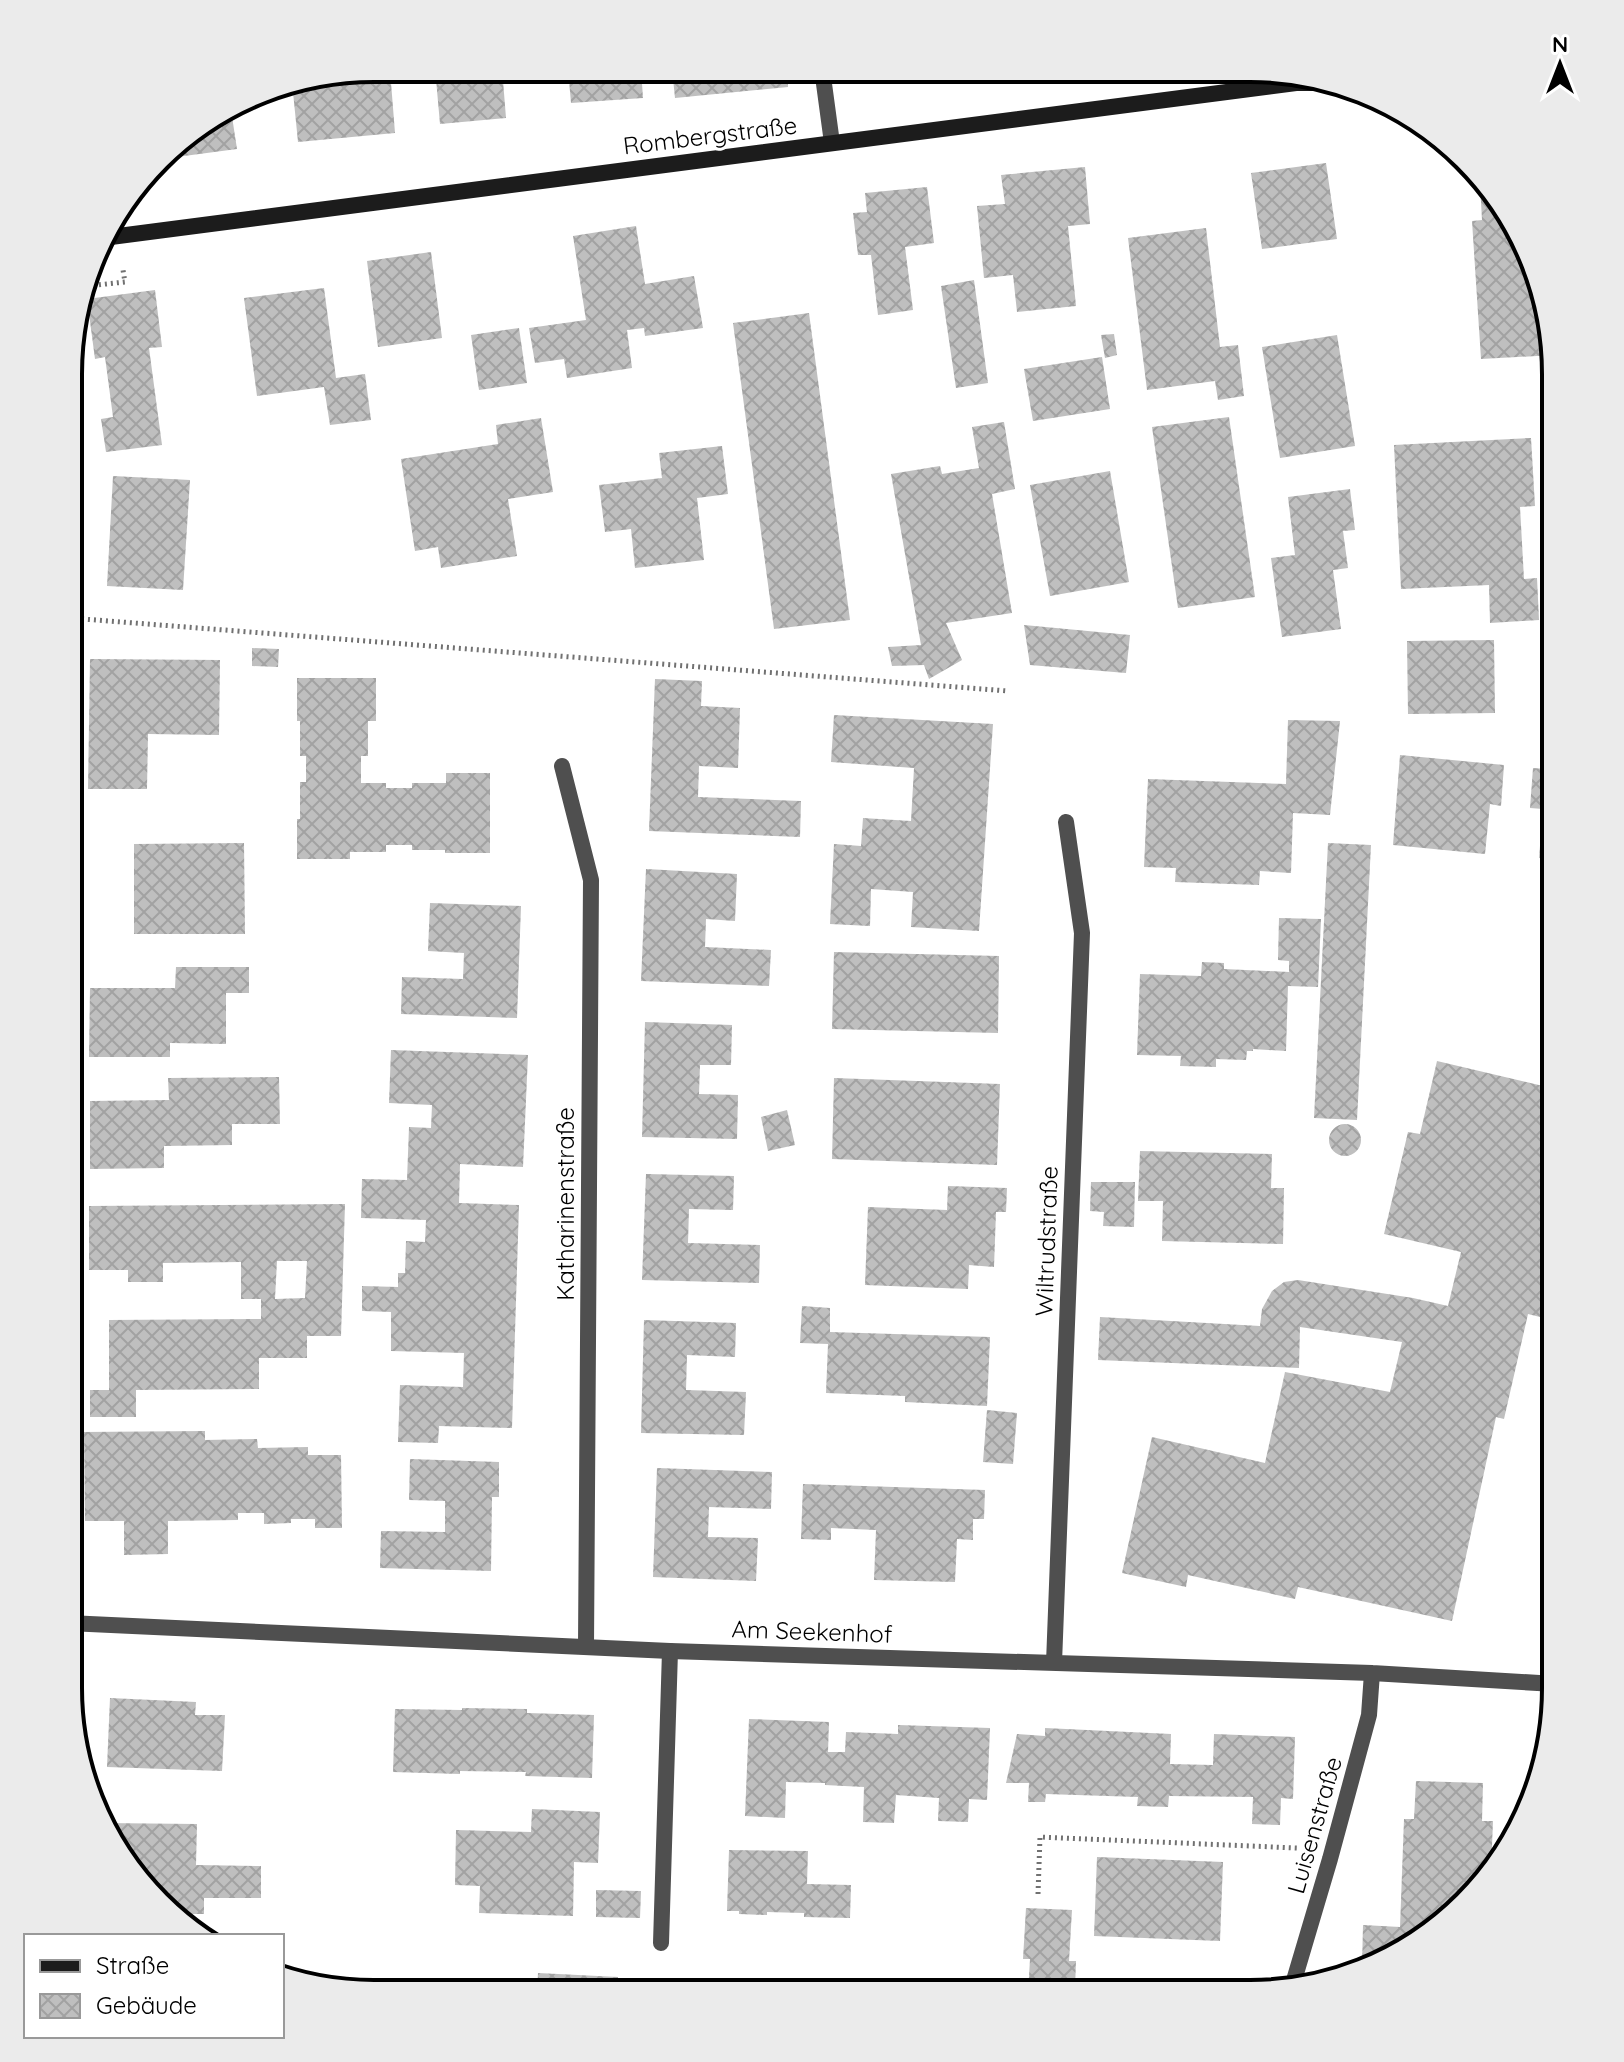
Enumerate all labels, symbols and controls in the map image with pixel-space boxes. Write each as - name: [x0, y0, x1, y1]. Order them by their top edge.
- north arrow: [1520, 24, 1600, 104]
- text: N: [1552, 30, 1568, 58]
- street label: Rombergstraße: [621, 109, 799, 161]
- street label: Katharinenstraße: [550, 1107, 580, 1301]
- street label: Wiltrudstraße: [1028, 1165, 1064, 1317]
- street label: Am Seekenhof: [731, 1613, 893, 1649]
- street label: Luisenstraße: [1280, 1753, 1348, 1897]
- legend: [24, 1934, 284, 2038]
- text: Straße: [96, 1950, 169, 1980]
- text: Gebäude: [96, 1990, 197, 2020]

